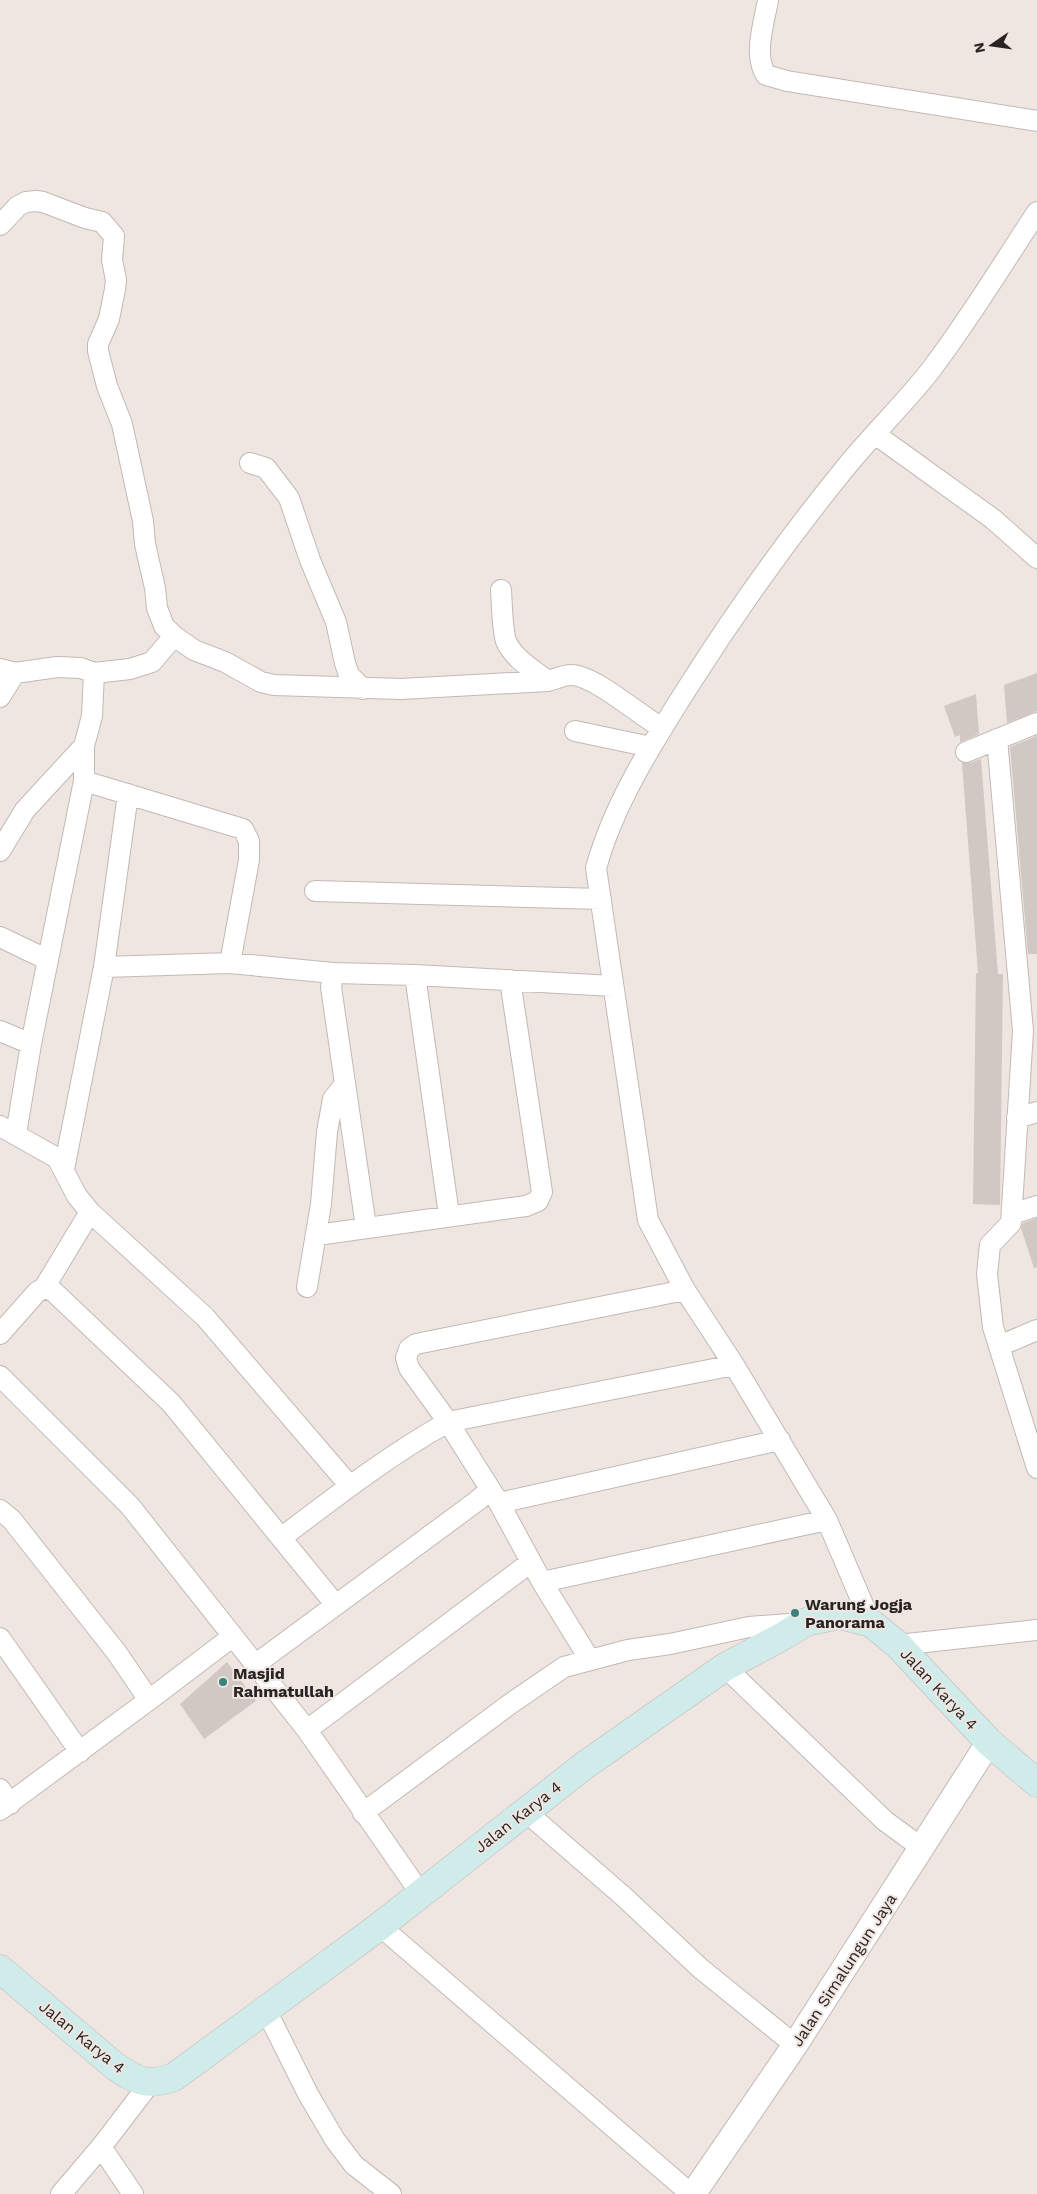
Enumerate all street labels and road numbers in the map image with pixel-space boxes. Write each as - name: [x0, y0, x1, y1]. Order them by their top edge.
- street label: Jalan Karya 4: [896, 1644, 982, 1734]
- street label: Jalan Karya 4: [471, 1777, 565, 1857]
- street label: Jalan Simalungun Jaya: [787, 1890, 901, 2050]
- street label: Jalan Karya 4: [35, 1997, 129, 2078]

